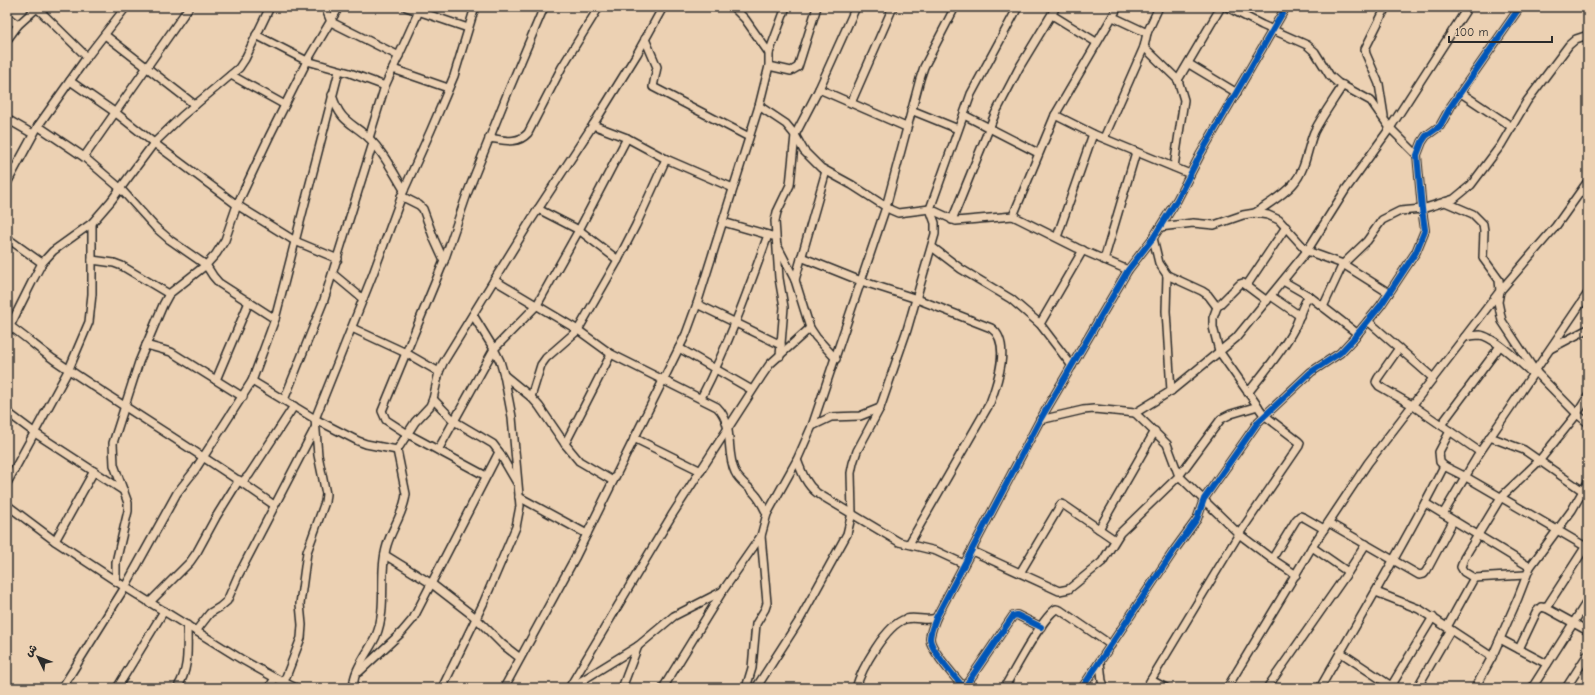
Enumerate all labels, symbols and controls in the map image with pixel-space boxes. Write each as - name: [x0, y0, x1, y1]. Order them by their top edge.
- scale bar: [1449, 18, 1552, 44]
- text: 100 m: [1455, 25, 1488, 39]
- north arrow: [18, 637, 58, 677]
- text: ش: [22, 642, 40, 659]

